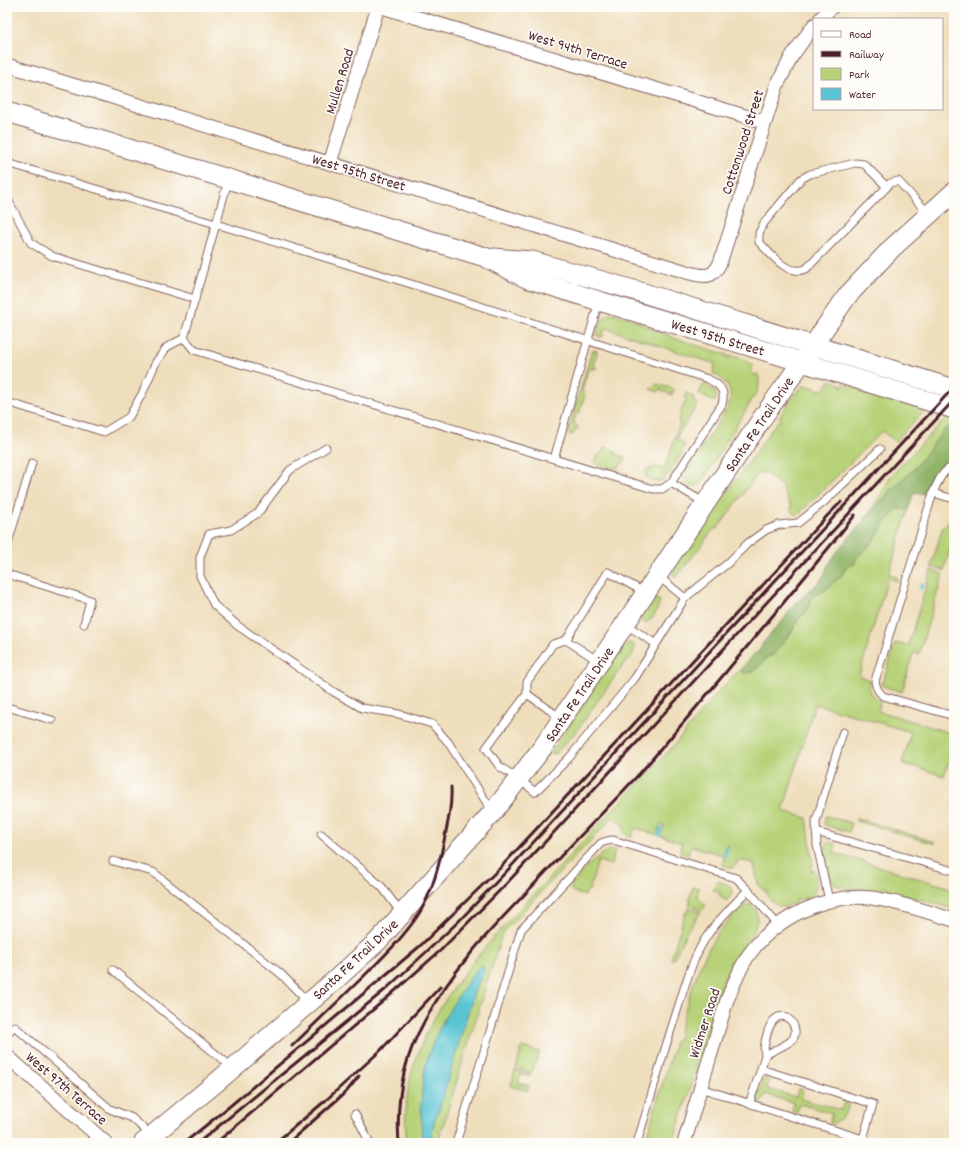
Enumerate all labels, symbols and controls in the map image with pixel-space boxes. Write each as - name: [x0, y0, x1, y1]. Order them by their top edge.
- legend: [813, 18, 943, 110]
- street label: West 94th Terrace: [525, 25, 630, 77]
- text: Road: [849, 27, 871, 44]
- street label: Mullen Road: [321, 46, 361, 117]
- text: Railway: [849, 47, 885, 64]
- text: Park: [849, 67, 870, 84]
- street label: Cottonwood Street: [717, 87, 771, 198]
- text: Water: [849, 87, 876, 104]
- street label: West 95th Street: [309, 149, 408, 199]
- street label: West 95th Street: [668, 314, 767, 364]
- street label: Santa Fe Trail Drive: [721, 373, 801, 477]
- street label: Santa Fe Trail Drive: [541, 643, 621, 747]
- street label: Santa Fe Trail Drive: [308, 914, 405, 1006]
- street label: Widmer Road: [684, 986, 728, 1061]
- street label: West 97th Terrace: [20, 1048, 112, 1132]

